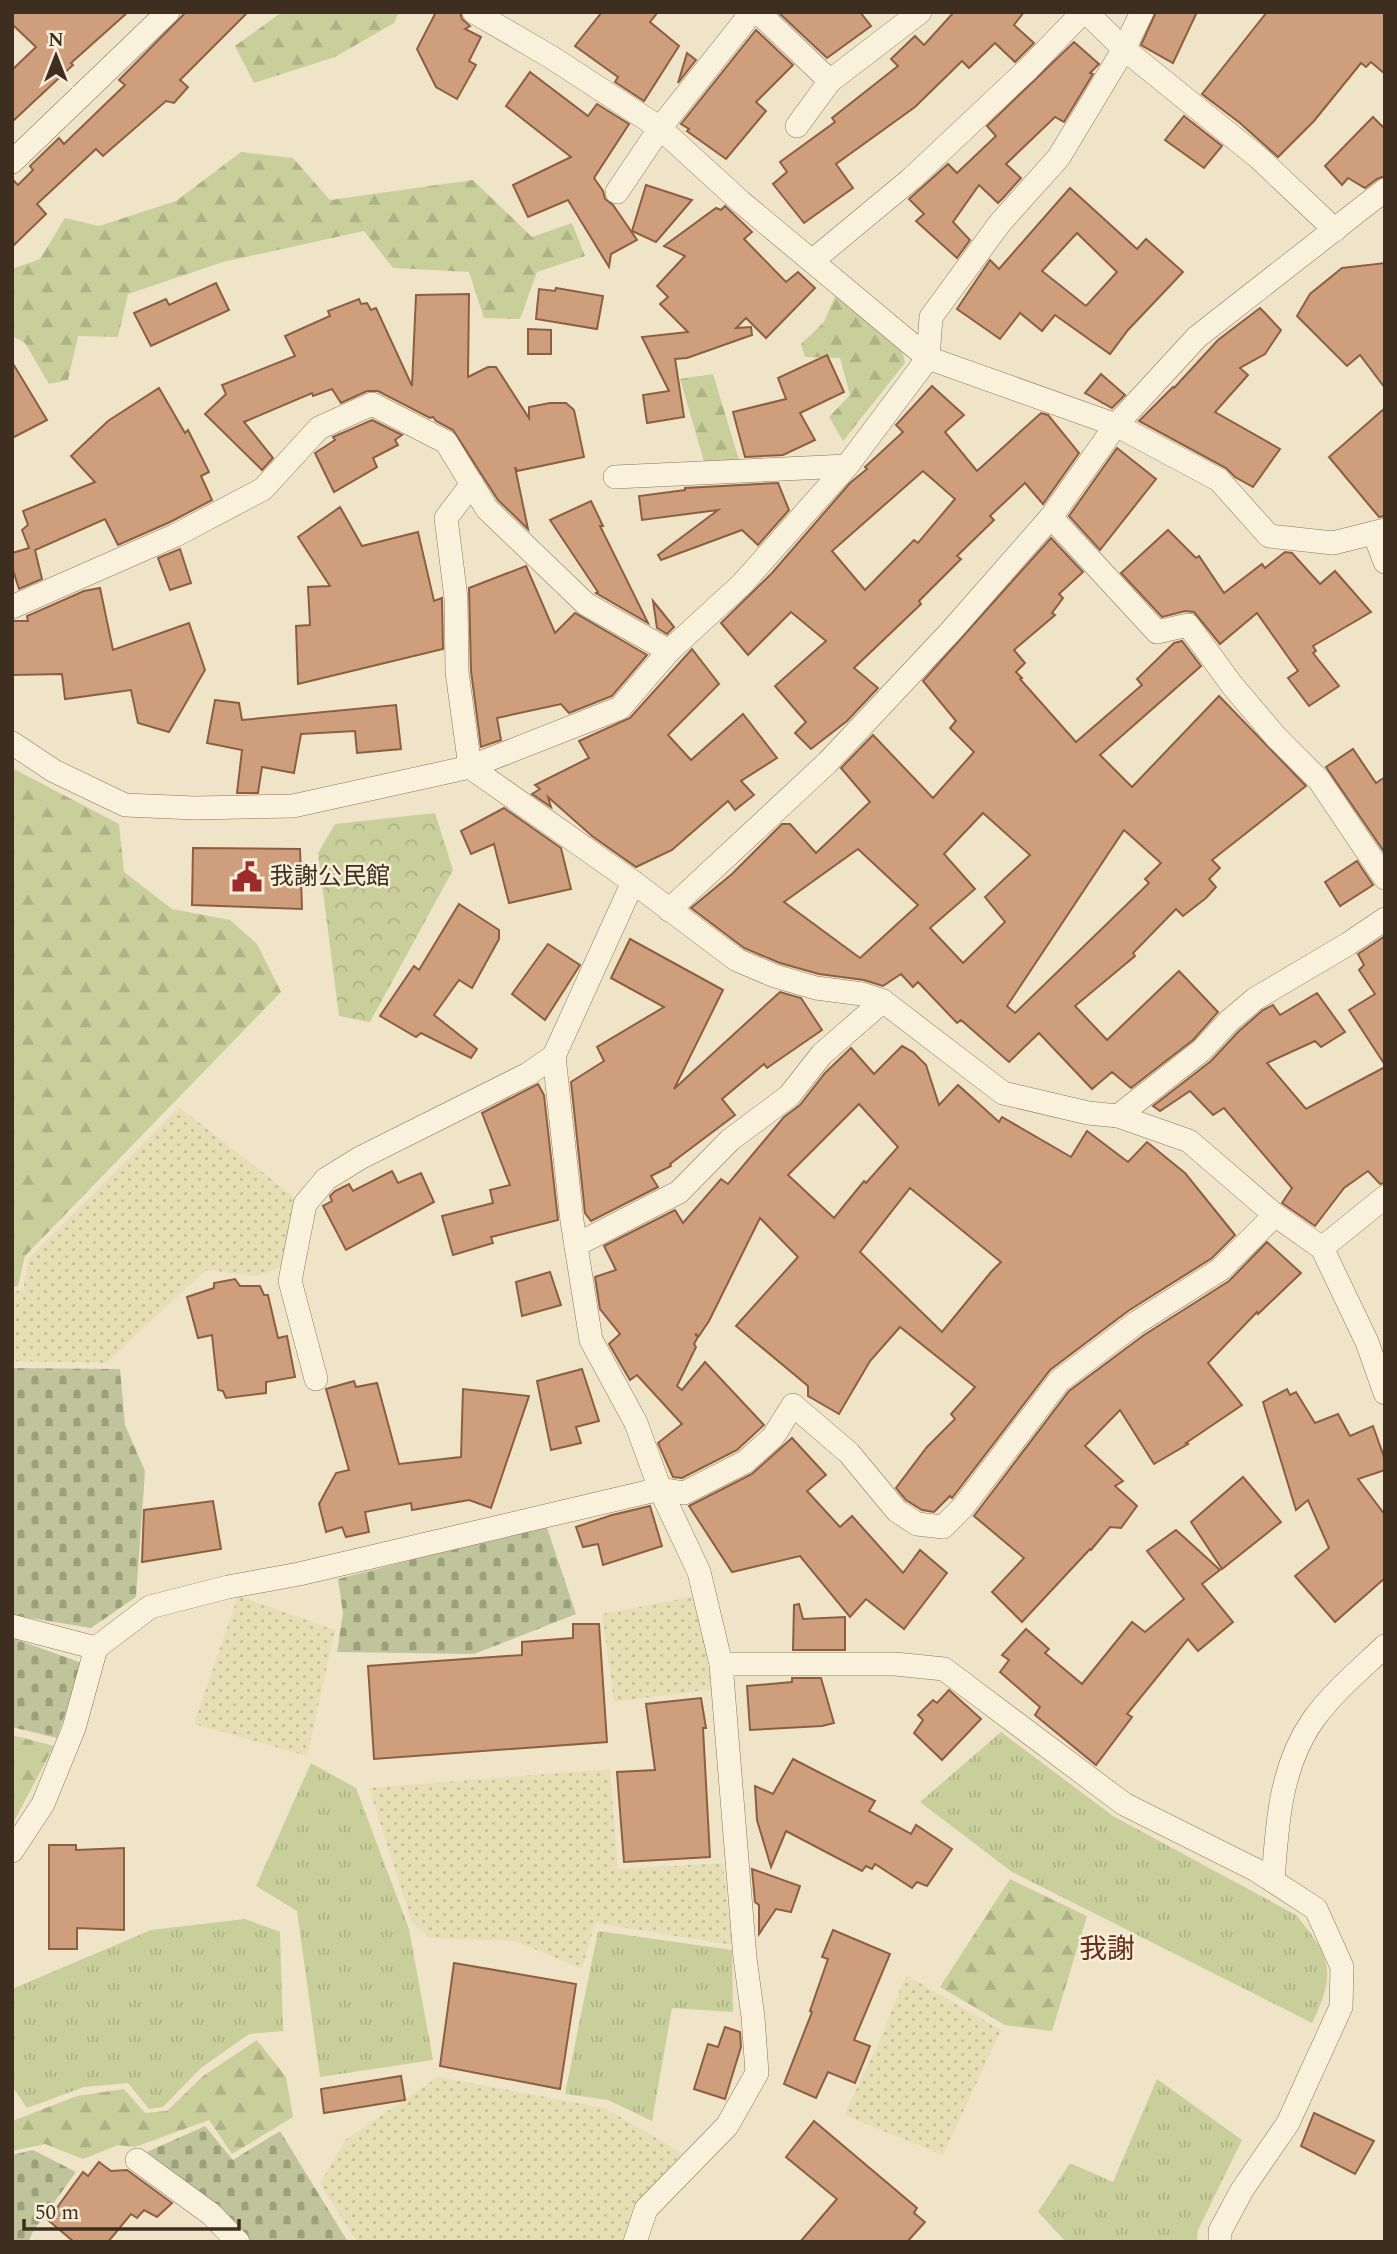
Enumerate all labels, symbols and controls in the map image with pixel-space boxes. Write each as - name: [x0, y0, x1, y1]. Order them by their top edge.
- north arrow: [21, 21, 91, 91]
- text: N: [48, 26, 64, 55]
- place label: 我謝公民館: [270, 859, 390, 895]
- public building icon: 我謝公民館: [230, 860, 264, 894]
- district label: 我謝: [1079, 1928, 1135, 1971]
- scale bar: [24, 2188, 240, 2232]
- text: 50 m: [35, 2197, 79, 2229]

